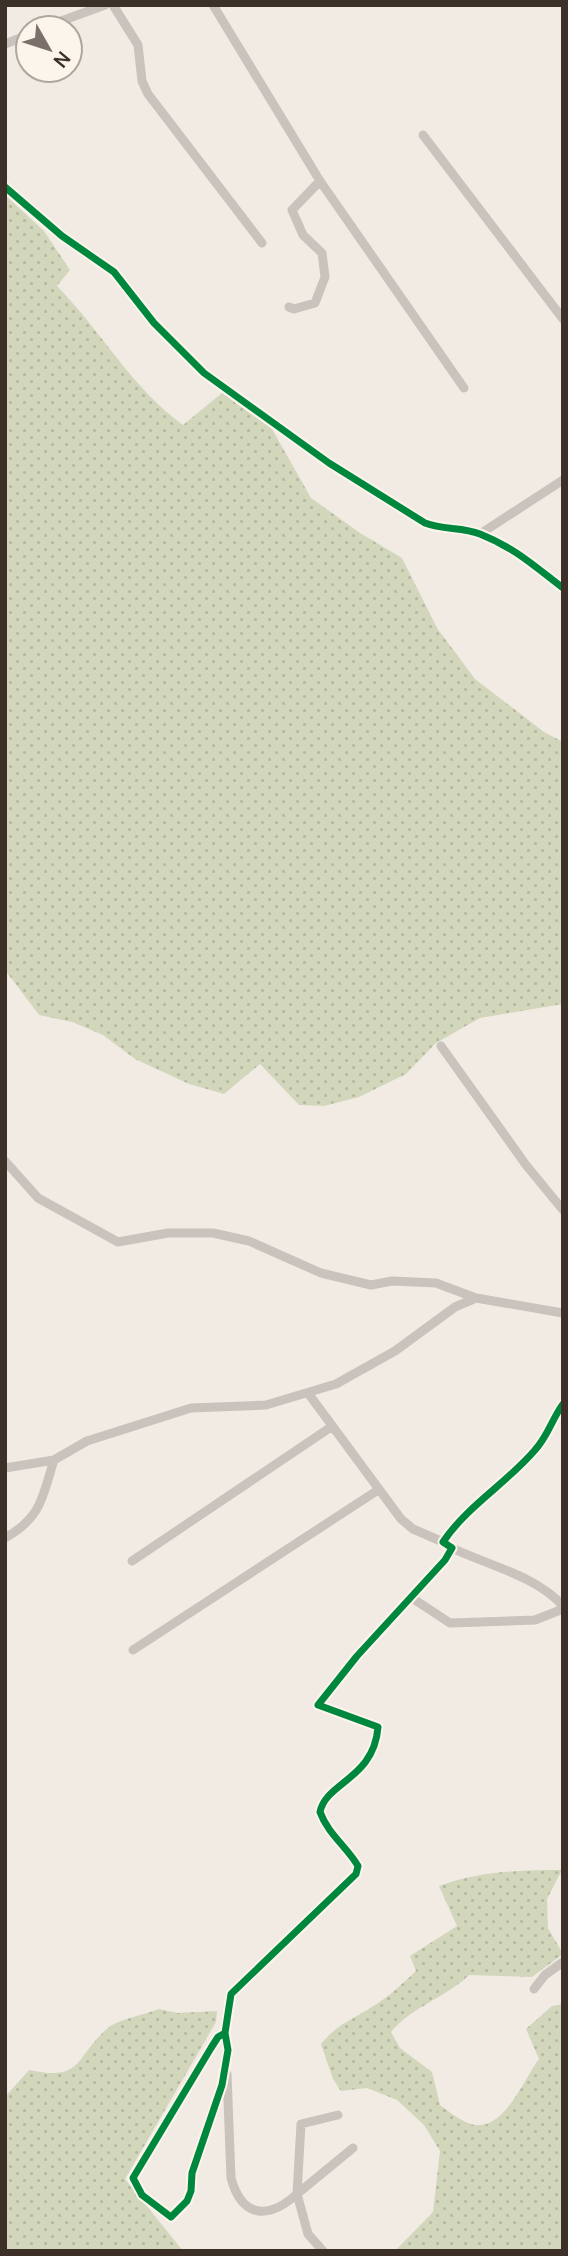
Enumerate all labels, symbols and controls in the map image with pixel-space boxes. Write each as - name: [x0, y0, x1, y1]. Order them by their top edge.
- north arrow: [14, 14, 84, 84]
- text: N: [48, 46, 77, 73]

